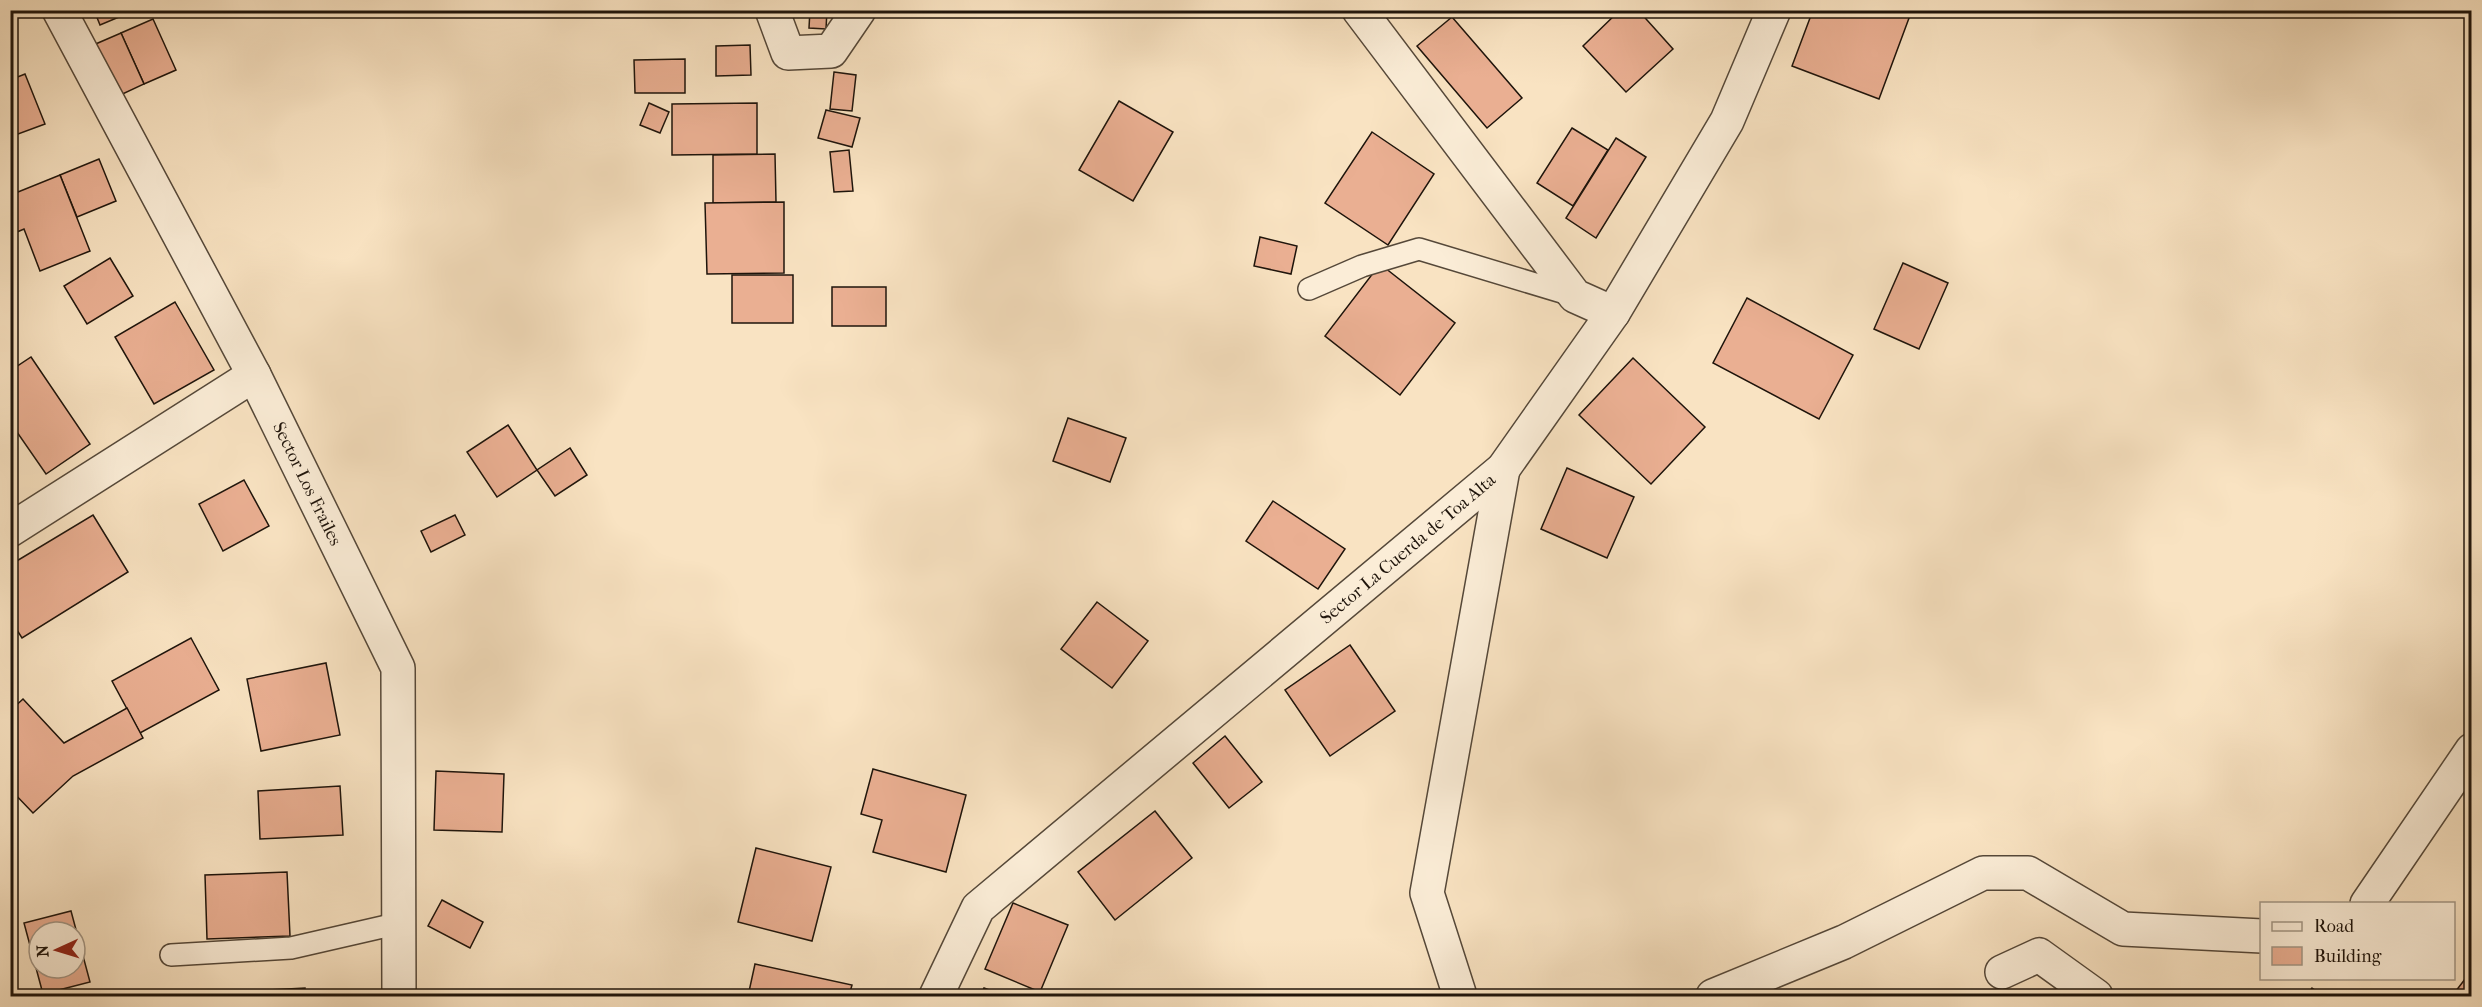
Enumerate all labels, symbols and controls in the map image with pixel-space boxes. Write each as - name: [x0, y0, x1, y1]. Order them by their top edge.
- street label: Sector Los Frailes: [268, 419, 346, 550]
- street label: Sector La Cuerda de Toa Alta: [1316, 469, 1500, 629]
- legend: [2260, 902, 2455, 980]
- text: Road: [2314, 916, 2354, 937]
- north arrow: [27, 920, 87, 980]
- text: N: [33, 943, 52, 958]
- text: Building: [2314, 946, 2382, 967]

